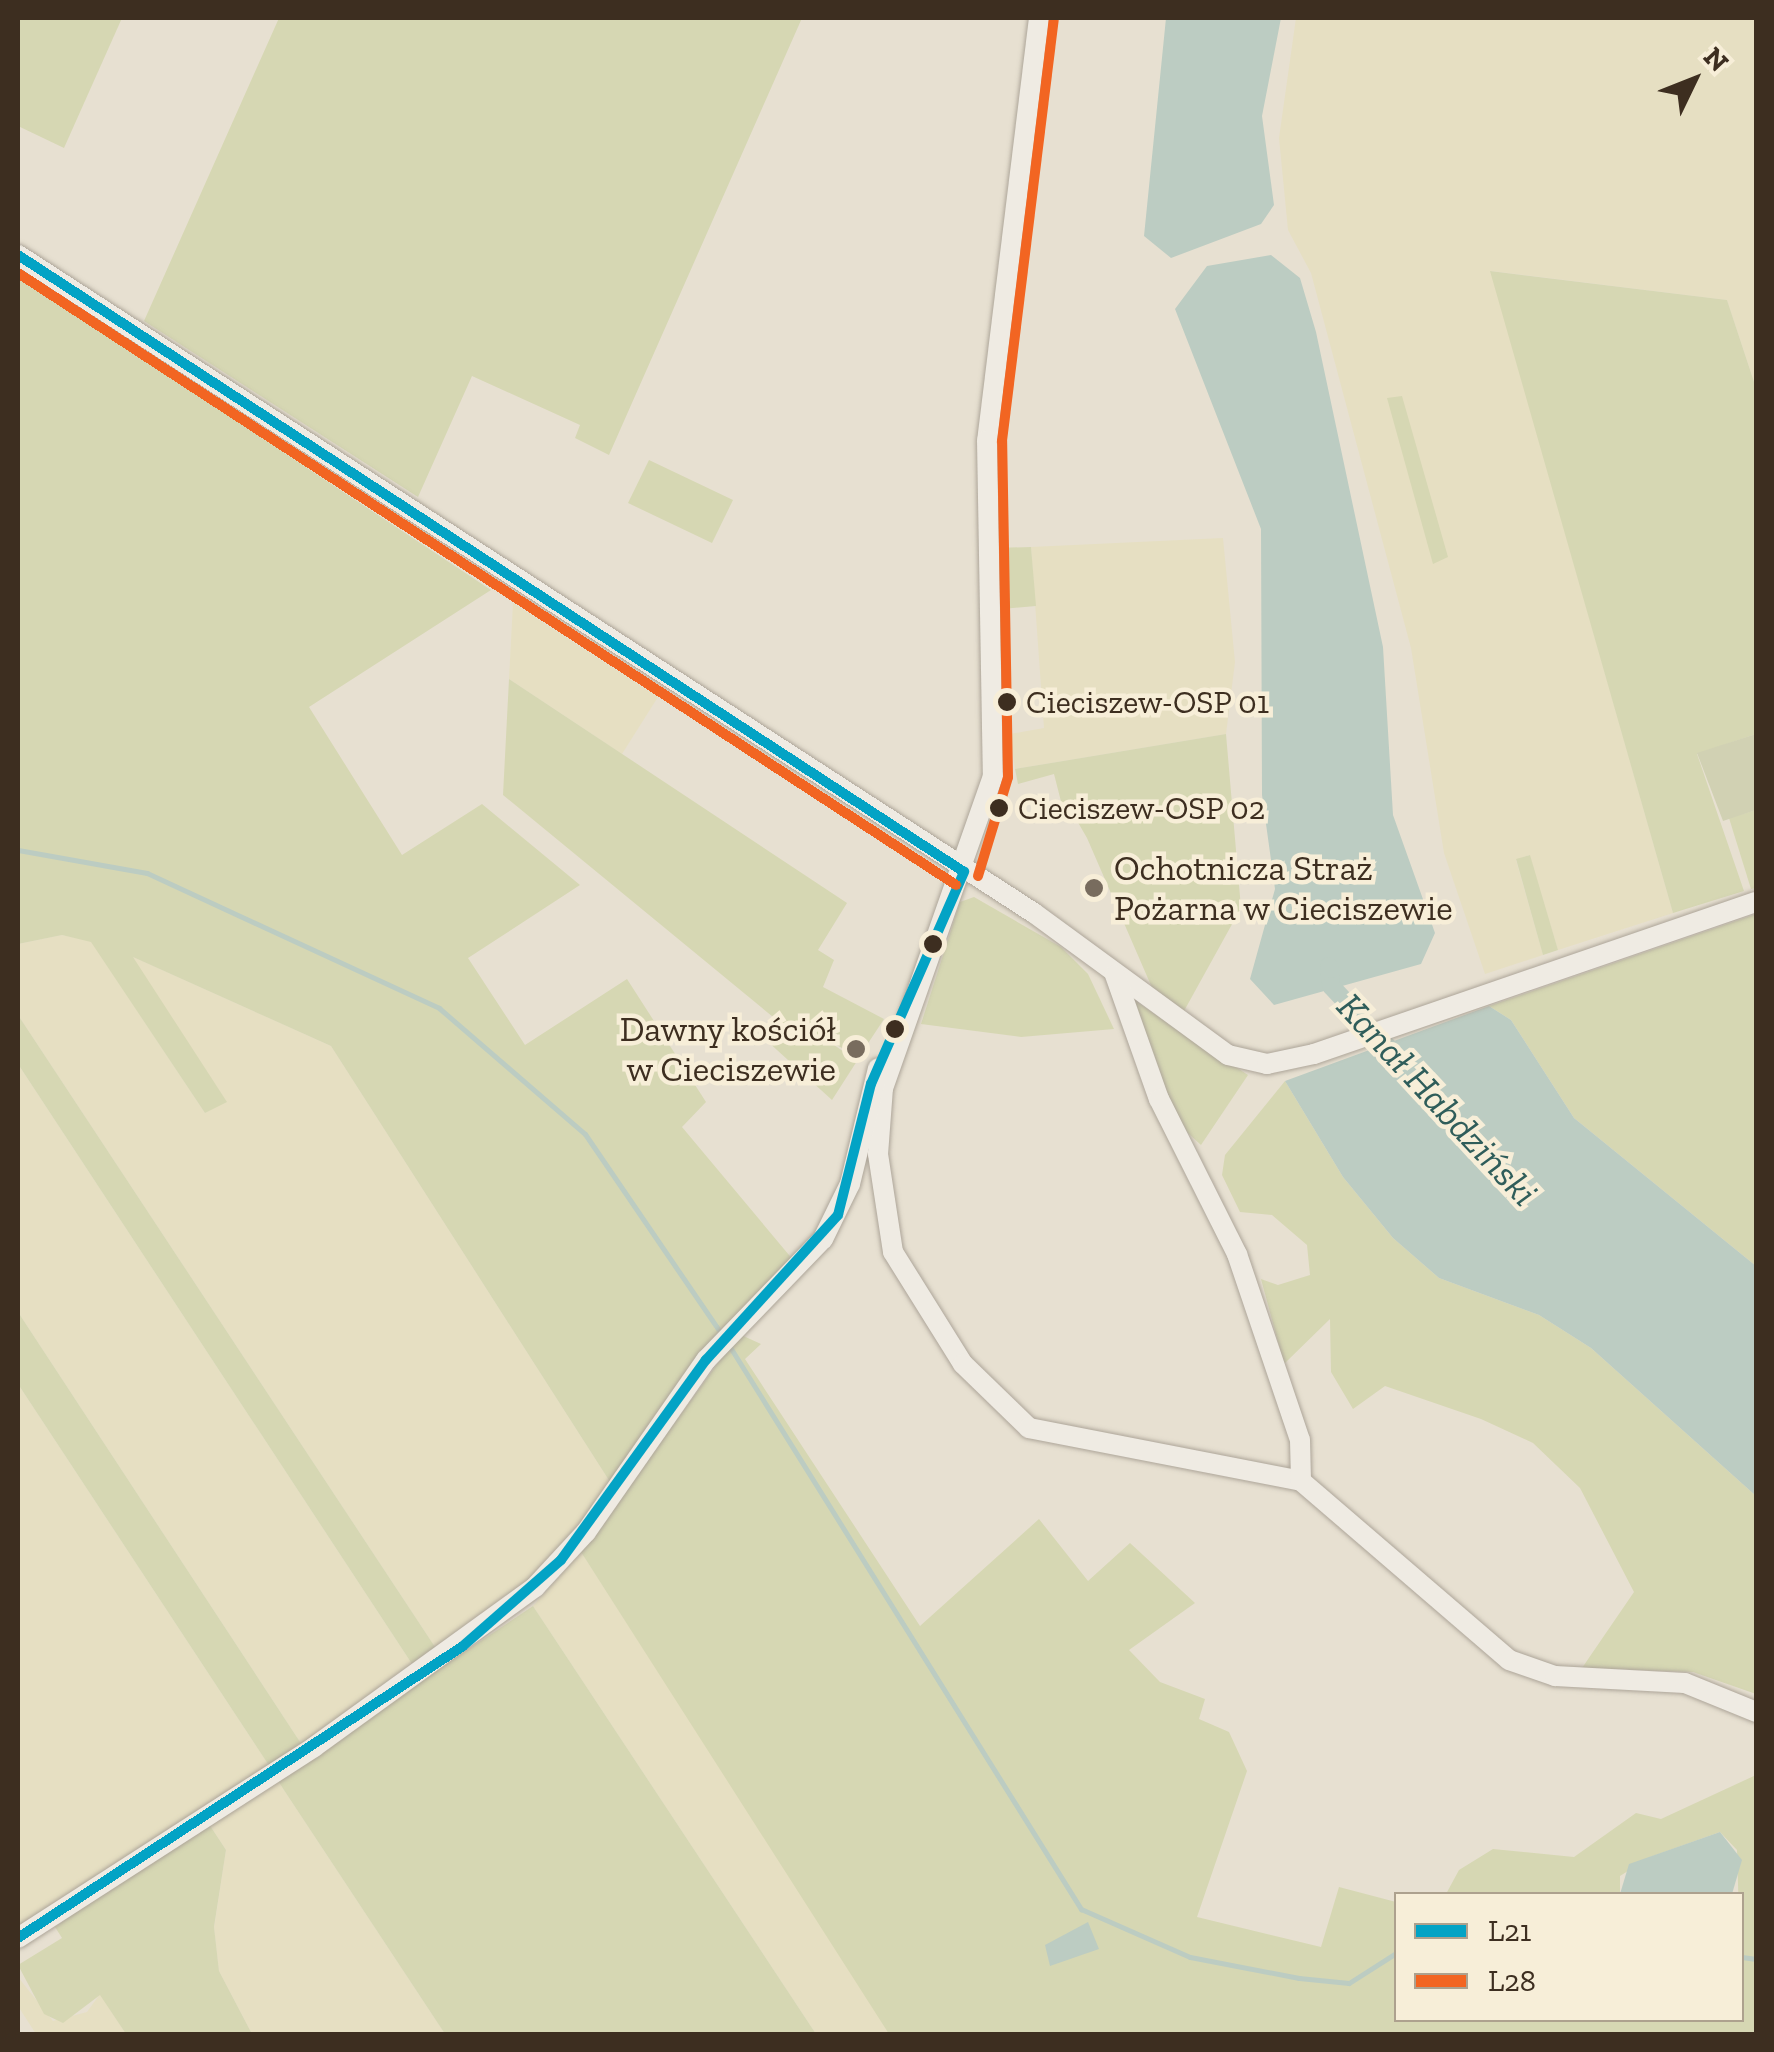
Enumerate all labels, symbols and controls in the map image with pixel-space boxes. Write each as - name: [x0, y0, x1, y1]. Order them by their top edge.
- north arrow: [1644, 30, 1744, 130]
- text: N: [1697, 40, 1736, 78]
- place label: Cieciszew-OSP 01: [1026, 683, 1270, 721]
- marker: Cieciszew-OSP 01: [997, 692, 1017, 712]
- place label: Cieciszew-OSP 02: [1018, 789, 1266, 827]
- marker: Cieciszew-OSP 02: [989, 798, 1009, 818]
- place label: Ochotnicza Straż Pożarna w Cieciszewie: [1114, 847, 1454, 929]
- marker: Ochotnicza Straż Pożarna w Cieciszewie: [1083, 877, 1105, 899]
- unlabelled marker: [923, 934, 943, 954]
- water label: Kanał Habdziński: [1327, 984, 1547, 1216]
- place label: Dawny kościół w Cieciszewie: [619, 1008, 836, 1090]
- unlabelled marker: [885, 1019, 905, 1039]
- marker: Dawny kościół w Cieciszewie: [845, 1038, 867, 1060]
- legend: [1394, 1892, 1744, 2022]
- text: L21: [1488, 1913, 1531, 1949]
- text: L28: [1488, 1963, 1536, 1999]

